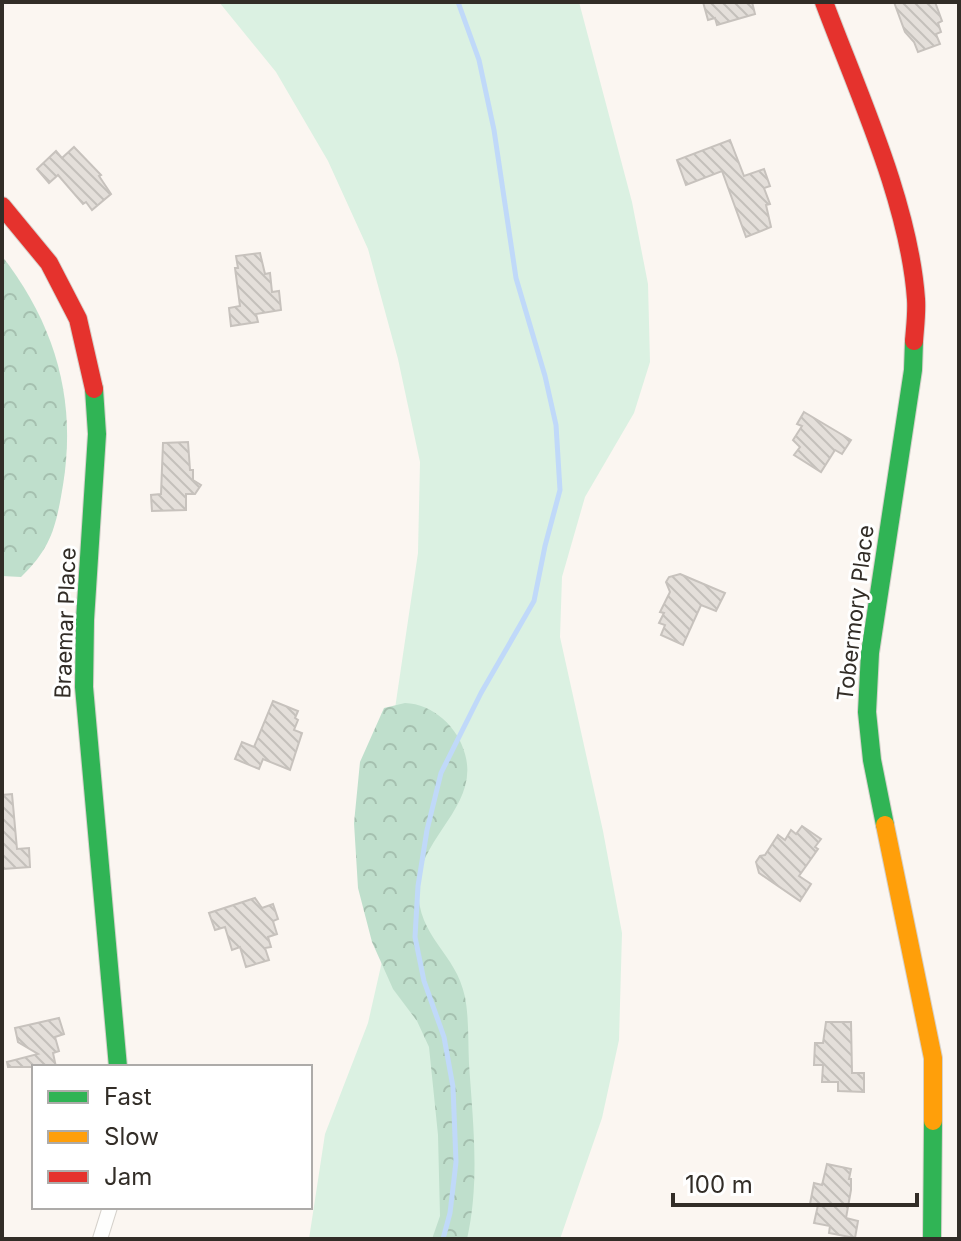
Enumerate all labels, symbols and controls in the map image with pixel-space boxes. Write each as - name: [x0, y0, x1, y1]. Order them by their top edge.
- street label: Tobermory Place: [831, 523, 879, 703]
- street label: Braemar Place: [49, 547, 81, 699]
- legend: [32, 1065, 312, 1209]
- text: Fast: [104, 1082, 152, 1111]
- text: Slow: [104, 1122, 159, 1151]
- scale bar: [673, 1157, 917, 1207]
- text: Jam: [104, 1162, 152, 1191]
- text: 100 m: [685, 1170, 753, 1199]

